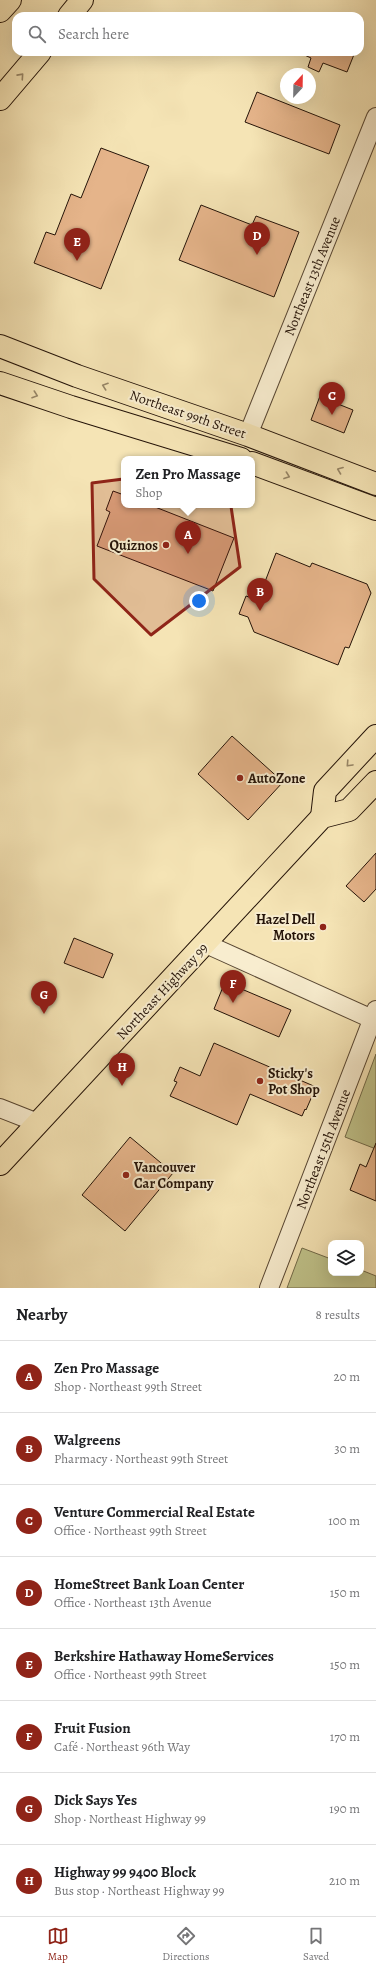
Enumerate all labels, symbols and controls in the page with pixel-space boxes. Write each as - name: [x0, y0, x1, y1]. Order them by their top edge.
- search box: [12, 12, 364, 56]
- icon: search: [26, 23, 48, 45]
- text: Search here: [58, 24, 129, 44]
- north arrow: [280, 68, 316, 104]
- one-way arrow: [16, 73, 23, 81]
- street label: Northeast 13th Avenue: [280, 214, 345, 339]
- pin: D: [244, 222, 270, 255]
- pin: E: [64, 228, 90, 261]
- one-way arrow: [102, 382, 109, 390]
- pin: C: [319, 382, 345, 415]
- street label: Northeast 99th Street: [127, 386, 249, 443]
- one-way arrow: [32, 391, 39, 399]
- popup: [121, 456, 255, 508]
- text: Zen Pro Massage: [135, 464, 241, 484]
- one-way arrow: [336, 467, 343, 475]
- one-way arrow: [283, 471, 290, 480]
- text: Shop: [135, 484, 162, 501]
- pin: A: [175, 521, 201, 554]
- place label: Quiznos: [110, 536, 158, 555]
- marker: Quiznos: [161, 540, 171, 550]
- pin: B: [247, 578, 273, 611]
- your location: [189, 591, 209, 611]
- one-way arrow: [347, 759, 354, 767]
- place label: AutoZone: [247, 769, 306, 788]
- marker: AutoZone: [235, 773, 245, 783]
- place label: Hazel Dell Motors: [256, 910, 315, 945]
- marker: Hazel Dell Motors: [318, 922, 328, 932]
- street label: Northeast Highway 99: [112, 939, 212, 1044]
- pin: F: [220, 970, 246, 1003]
- pin: G: [31, 981, 57, 1014]
- pin: H: [109, 1053, 135, 1086]
- place label: Sticky's Pot Shop: [268, 1064, 320, 1099]
- marker: Sticky's Pot Shop: [255, 1076, 265, 1086]
- street label: Northeast 15th Avenue: [292, 1086, 355, 1212]
- place label: Vancouver Car Company: [133, 1158, 214, 1193]
- marker: Vancouver Car Company: [121, 1170, 131, 1180]
- map controls: [328, 1240, 364, 1276]
- button: layers: [328, 1240, 364, 1276]
- text: Nearby: [16, 1303, 67, 1326]
- text: 8 results: [316, 1306, 360, 1323]
- text: Zen Pro Massage: [54, 1358, 159, 1378]
- text: A: [25, 1368, 33, 1385]
- text: 20 m: [334, 1368, 360, 1385]
- text: Shop · Northeast 99th Street: [54, 1378, 202, 1395]
- text: Walgreens: [54, 1430, 121, 1450]
- text: B: [25, 1440, 33, 1457]
- text: 30 m: [334, 1440, 360, 1457]
- text: Pharmacy · Northeast 99th Street: [54, 1450, 228, 1467]
- text: Venture Commercial Real Estate: [54, 1502, 255, 1522]
- text: C: [25, 1512, 33, 1529]
- text: 100 m: [328, 1512, 360, 1529]
- text: Office · Northeast 99th Street: [54, 1522, 207, 1539]
- text: HomeStreet Bank Loan Center: [54, 1574, 245, 1594]
- text: D: [24, 1584, 34, 1601]
- text: 150 m: [330, 1584, 360, 1601]
- text: Office · Northeast 13th Avenue: [54, 1594, 212, 1611]
- text: Berkshire Hathaway HomeServices: [54, 1646, 274, 1666]
- text: E: [25, 1656, 33, 1673]
- text: 150 m: [330, 1656, 360, 1673]
- text: Office · Northeast 99th Street: [54, 1666, 207, 1683]
- text: Fruit Fusion: [54, 1718, 131, 1738]
- text: F: [26, 1728, 32, 1745]
- text: 170 m: [330, 1728, 360, 1745]
- text: Café · Northeast 96th Way: [54, 1738, 190, 1755]
- text: Dick Says Yes: [54, 1790, 137, 1810]
- text: G: [25, 1800, 33, 1817]
- text: 190 m: [329, 1800, 360, 1817]
- text: Shop · Northeast Highway 99: [54, 1810, 206, 1827]
- text: Highway 99 9400 Block: [54, 1862, 196, 1882]
- text: H: [24, 1872, 34, 1889]
- text: 210 m: [329, 1872, 360, 1889]
- text: Bus stop · Northeast Highway 99: [54, 1882, 224, 1899]
- tab: Map: [47, 1925, 69, 1964]
- tab: Directions: [162, 1925, 210, 1964]
- tab: Saved: [303, 1925, 329, 1964]

